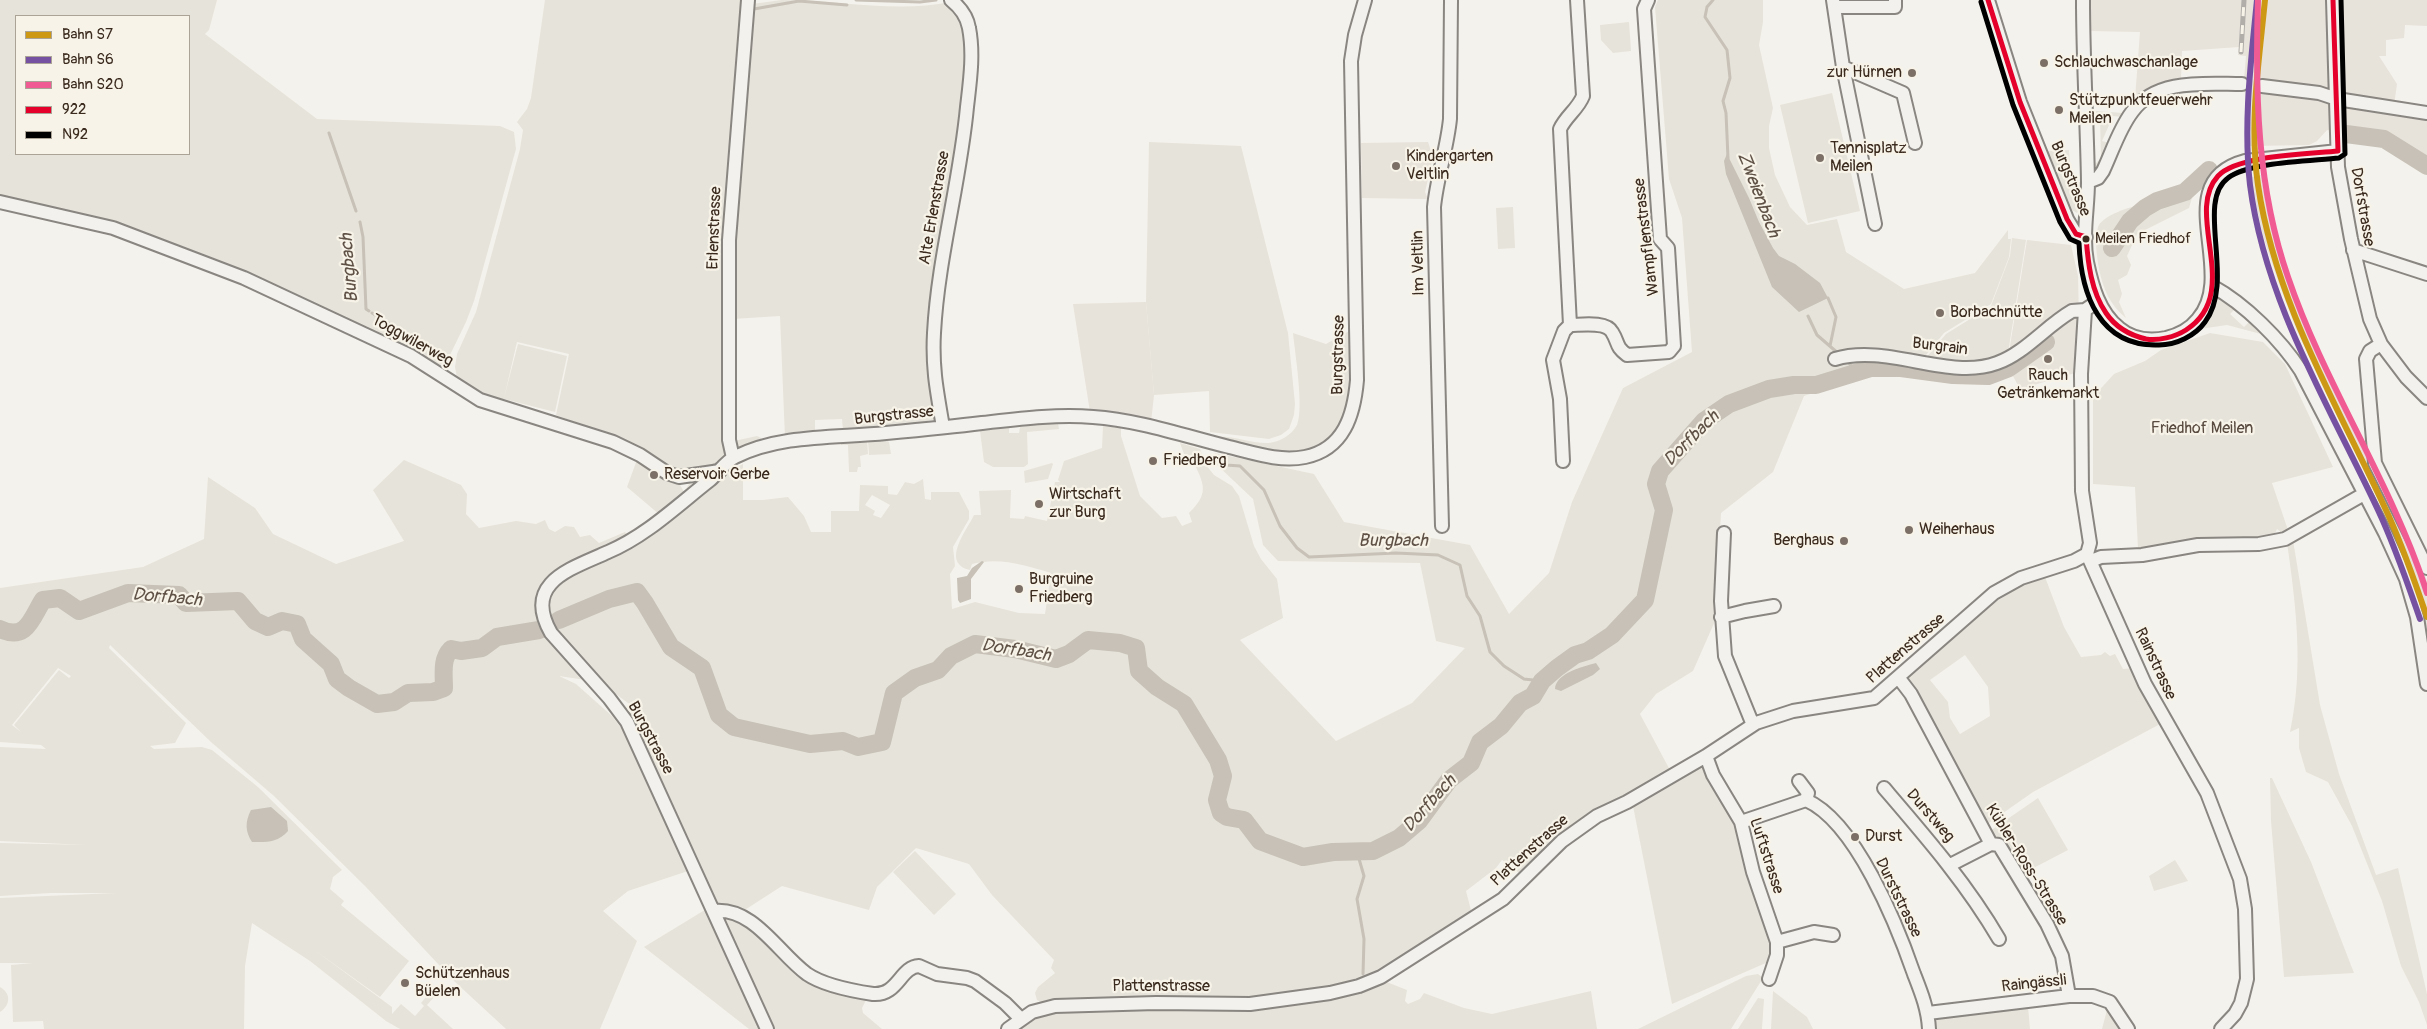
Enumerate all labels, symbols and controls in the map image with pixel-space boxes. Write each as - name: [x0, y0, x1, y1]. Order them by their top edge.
- legend: [15, 15, 190, 155]
- text: Bahn S7: [62, 25, 113, 44]
- text: Bahn S6: [62, 50, 114, 69]
- place label: Schlauchwaschanlage: [2054, 53, 2198, 73]
- marker: Schlauchwaschanlage: [2038, 57, 2050, 69]
- place label: zur Hürnen: [1827, 63, 1902, 83]
- marker: zur Hürnen: [1906, 67, 1918, 79]
- text: Bahn S20: [62, 75, 124, 94]
- place label: Stützpunktfeuerwehr Meilen: [2069, 91, 2213, 129]
- text: 922: [62, 100, 87, 119]
- marker: Stützpunktfeuerwehr Meilen: [2053, 104, 2065, 116]
- text: N92: [62, 125, 88, 144]
- place label: Tennisplatz Meilen: [1830, 139, 1907, 177]
- street label: Burgstrasse: [2046, 139, 2094, 219]
- place label: Kindergarten Veltlin: [1406, 147, 1493, 185]
- water label: Zweienbach: [1732, 149, 1784, 241]
- street label: Alte Erlenstrasse: [916, 150, 954, 266]
- marker: Tennisplatz Meilen: [1814, 152, 1826, 164]
- marker: Kindergarten Veltlin: [1390, 160, 1402, 172]
- street label: Dorfstrasse: [2346, 166, 2378, 248]
- street label: Wampflenstrasse: [1630, 177, 1664, 297]
- street label: Erlenstrasse: [704, 186, 726, 270]
- street label: Im Veltlin: [1409, 230, 1429, 296]
- place label: Meilen Friedhof: [2095, 230, 2191, 248]
- water label: Burgbach: [336, 232, 364, 304]
- marker: Meilen Friedhof: [2081, 234, 2091, 244]
- place label: Borbachnütte: [1950, 303, 2042, 323]
- marker: Borbachnütte: [1934, 307, 1946, 319]
- street label: Toggwilerweg: [368, 311, 456, 371]
- street label: Burgstrasse: [1329, 315, 1349, 395]
- street label: Burgrain: [1911, 334, 1969, 360]
- marker: Rauch Getränkemarkt: [2042, 353, 2054, 365]
- place label: Rauch Getränkemarkt: [1997, 366, 2099, 404]
- street label: Burgstrasse: [853, 402, 935, 430]
- water label: Dorfbach: [1660, 407, 1724, 471]
- park label: Friedhof Meilen: [2151, 419, 2253, 439]
- place label: Friedberg: [1163, 451, 1226, 471]
- marker: Friedberg: [1147, 455, 1159, 467]
- place label: Reservoir Gerbe: [664, 465, 770, 485]
- marker: Reservoir Gerbe: [648, 469, 660, 481]
- place label: Wirtschaft zur Burg: [1049, 485, 1121, 523]
- marker: Wirtschaft zur Burg: [1033, 498, 1045, 510]
- place label: Weiherhaus: [1919, 520, 1994, 540]
- marker: Weiherhaus: [1903, 524, 1915, 536]
- water label: Burgbach: [1358, 530, 1428, 552]
- place label: Berghaus: [1773, 531, 1834, 551]
- marker: Berghaus: [1838, 535, 1850, 547]
- place label: Burgruine Friedberg: [1029, 570, 1093, 608]
- marker: Burgruine Friedberg: [1013, 583, 1025, 595]
- water label: Dorfbach: [131, 584, 203, 612]
- street label: Plattenstrasse: [1863, 610, 1949, 688]
- street label: Rainstrasse: [2130, 625, 2180, 703]
- water label: Dorfbach: [980, 635, 1052, 667]
- street label: Burgstrasse: [623, 698, 677, 778]
- water label: Dorfbach: [1399, 771, 1461, 837]
- street label: Durstweg: [1902, 786, 1958, 846]
- street label: Kübler-Ross-Strasse: [1981, 801, 2071, 929]
- street label: Plattenstrasse: [1487, 811, 1573, 891]
- street label: Luftstrasse: [1745, 815, 1787, 897]
- place label: Durst: [1865, 827, 1902, 847]
- marker: Durst: [1849, 831, 1861, 843]
- street label: Durststrasse: [1871, 855, 1925, 941]
- place label: Schützenhaus Büelen: [415, 964, 509, 1002]
- street label: Raingässli: [2001, 971, 2067, 997]
- marker: Schützenhaus Büelen: [399, 977, 411, 989]
- street label: Plattenstrasse: [1112, 977, 1210, 997]

